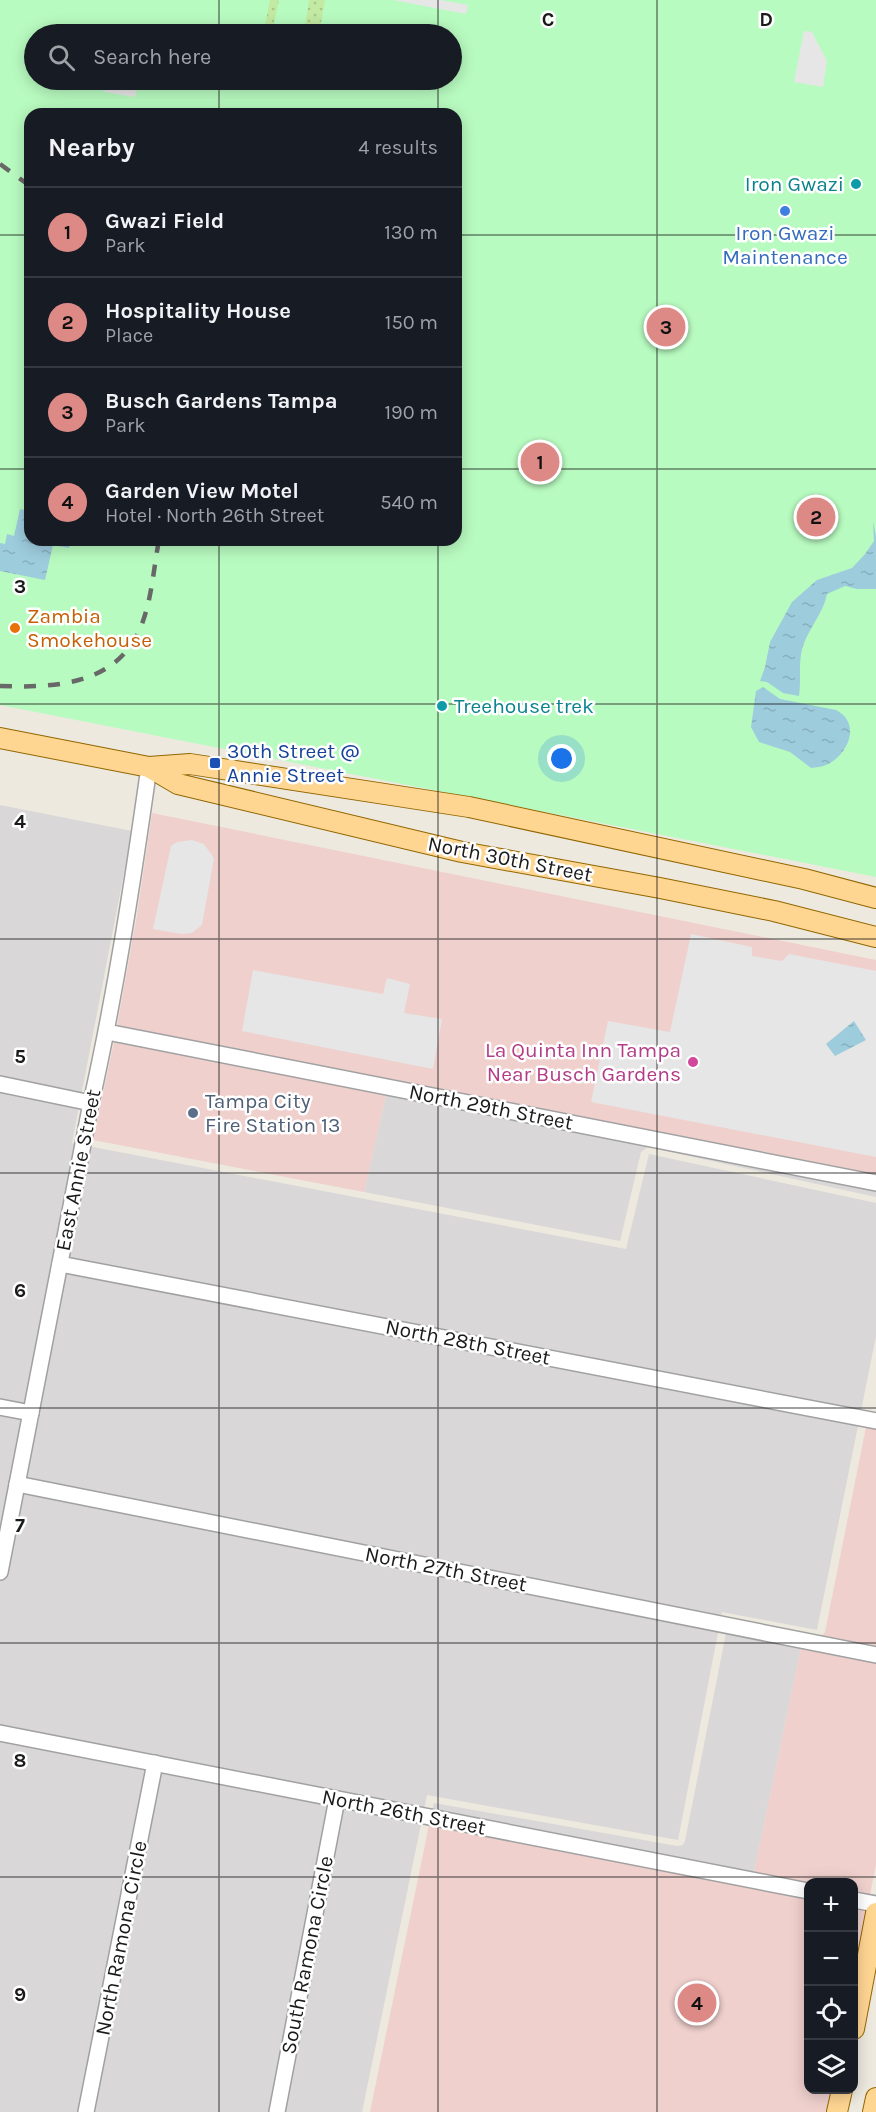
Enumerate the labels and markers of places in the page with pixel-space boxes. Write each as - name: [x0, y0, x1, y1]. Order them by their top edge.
- place label: Iron Gwazi: [745, 172, 844, 196]
- marker: Iron Gwazi: [849, 177, 863, 191]
- marker: Iron Gwazi Maintenance: [778, 204, 792, 218]
- place label: Iron Gwazi Maintenance: [722, 221, 848, 269]
- pin: 3: [646, 304, 686, 350]
- pin: 1: [520, 440, 560, 484]
- pin: 2: [796, 494, 836, 540]
- place label: Zambia Smokehouse: [27, 604, 152, 652]
- marker: Zambia Smokehouse: [8, 621, 22, 635]
- place label: Treehouse trek: [454, 694, 594, 718]
- marker: Treehouse trek: [435, 699, 449, 713]
- place label: 30th Street @ Annie Street: [227, 739, 360, 787]
- marker: 30th Street @ Annie Street: [208, 756, 222, 770]
- place label: La Quinta Inn Tampa Near Busch Gardens: [485, 1038, 681, 1086]
- marker: La Quinta Inn Tampa Near Busch Gardens: [686, 1055, 700, 1069]
- place label: Tampa City Fire Station 13: [205, 1089, 340, 1137]
- marker: Tampa City Fire Station 13: [186, 1106, 200, 1120]
- pin: 4: [678, 1980, 716, 2026]

